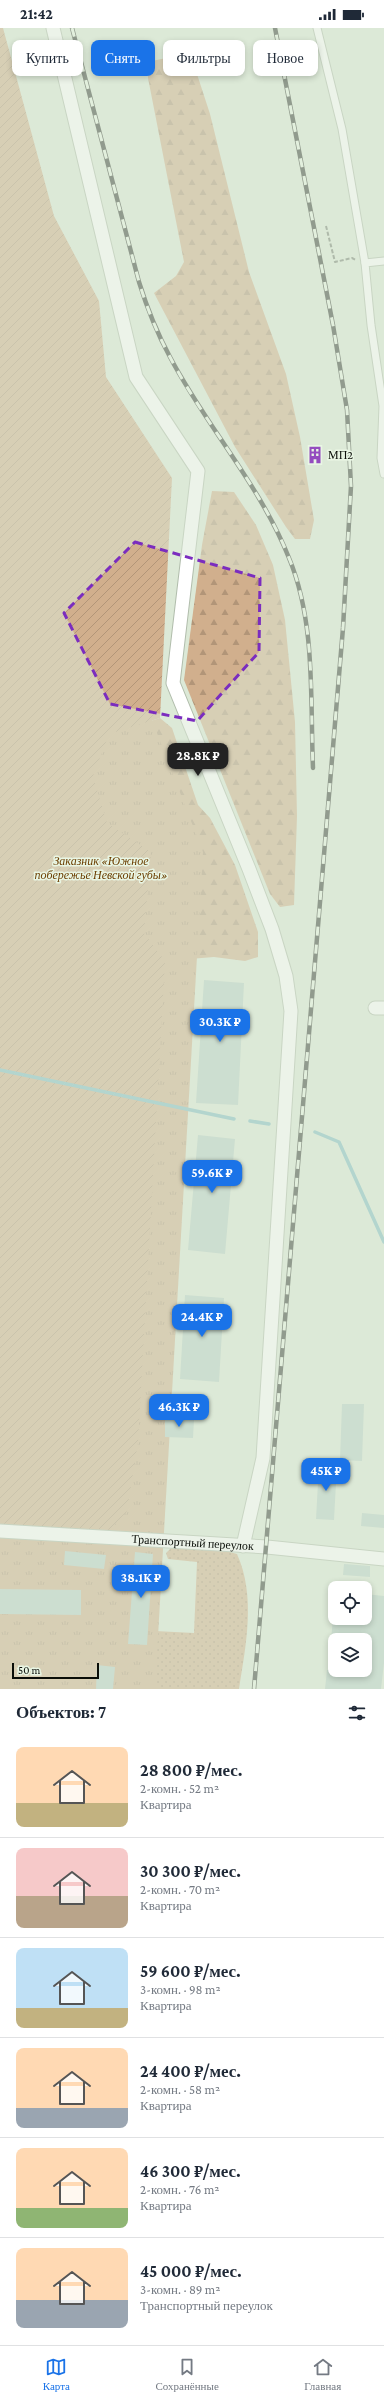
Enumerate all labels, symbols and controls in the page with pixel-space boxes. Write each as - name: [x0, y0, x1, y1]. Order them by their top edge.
- text: 21:42: [20, 6, 53, 22]
- chip: Купить: [12, 40, 83, 76]
- chip: Снять: [91, 40, 155, 76]
- chip: Фильтры: [163, 40, 245, 76]
- chip: Новое: [253, 40, 318, 76]
- building icon: МП2: [305, 445, 325, 465]
- place label: МП2: [328, 448, 353, 462]
- pin: 28.8K ₽: [161, 743, 235, 777]
- text: 28.8K ₽: [176, 748, 220, 763]
- park label: Заказник «Южное побережье Невской губы»: [35, 854, 167, 882]
- pin: 30.3K ₽: [183, 1009, 257, 1043]
- text: 30.3K ₽: [199, 1014, 241, 1029]
- pin: 59.6K ₽: [175, 1160, 249, 1194]
- text: 59.6K ₽: [191, 1165, 233, 1180]
- pin: 24.4K ₽: [165, 1304, 239, 1338]
- text: 24.4K ₽: [181, 1309, 223, 1324]
- pin: 46.3K ₽: [142, 1394, 216, 1428]
- text: 46.3K ₽: [158, 1399, 200, 1414]
- pin: 45K ₽: [298, 1458, 354, 1492]
- text: 45K ₽: [310, 1463, 342, 1478]
- street label: Транспортный переулок: [131, 1532, 254, 1553]
- pin: 38.1K ₽: [104, 1565, 178, 1599]
- text: 38.1K ₽: [121, 1570, 161, 1585]
- map controls: [328, 1581, 372, 1677]
- button: locate: [328, 1581, 372, 1625]
- button: layers: [328, 1633, 372, 1677]
- scale bar: [12, 1661, 99, 1680]
- text: 50 m: [18, 1664, 40, 1676]
- icon: filters: [346, 1702, 368, 1724]
- text: Объектов: 7: [16, 1703, 106, 1722]
- text: 28 800 ₽/мес.: [140, 1761, 243, 1780]
- icon: home: [48, 1763, 96, 1811]
- text: 2-комн. · 52 m²: [140, 1781, 219, 1796]
- text: Квартира: [140, 1797, 192, 1812]
- text: 30 300 ₽/мес.: [140, 1862, 241, 1881]
- icon: home: [48, 1864, 96, 1912]
- text: 2-комн. · 70 m²: [140, 1882, 220, 1897]
- text: Квартира: [140, 1898, 192, 1913]
- text: 59 600 ₽/мес.: [140, 1962, 241, 1981]
- icon: home: [48, 1964, 96, 2012]
- text: 3-комн. · 98 m²: [140, 1982, 221, 1997]
- text: Квартира: [140, 1998, 192, 2013]
- text: 24 400 ₽/мес.: [140, 2062, 241, 2081]
- icon: home: [48, 2064, 96, 2112]
- text: 2-комн. · 58 m²: [140, 2082, 220, 2097]
- text: Квартира: [140, 2098, 192, 2113]
- text: 46 300 ₽/мес.: [140, 2162, 241, 2181]
- icon: home: [48, 2164, 96, 2212]
- text: 2-комн. · 76 m²: [140, 2182, 219, 2197]
- text: Квартира: [140, 2198, 192, 2213]
- text: 45 000 ₽/мес.: [140, 2262, 242, 2281]
- icon: home: [48, 2264, 96, 2312]
- text: 3-комн. · 89 m²: [140, 2282, 220, 2297]
- text: Транспортный переулок: [140, 2298, 273, 2313]
- tab: Карта: [43, 2356, 70, 2392]
- tab: Сохранённые: [156, 2356, 219, 2392]
- tab: Главная: [304, 2356, 341, 2392]

